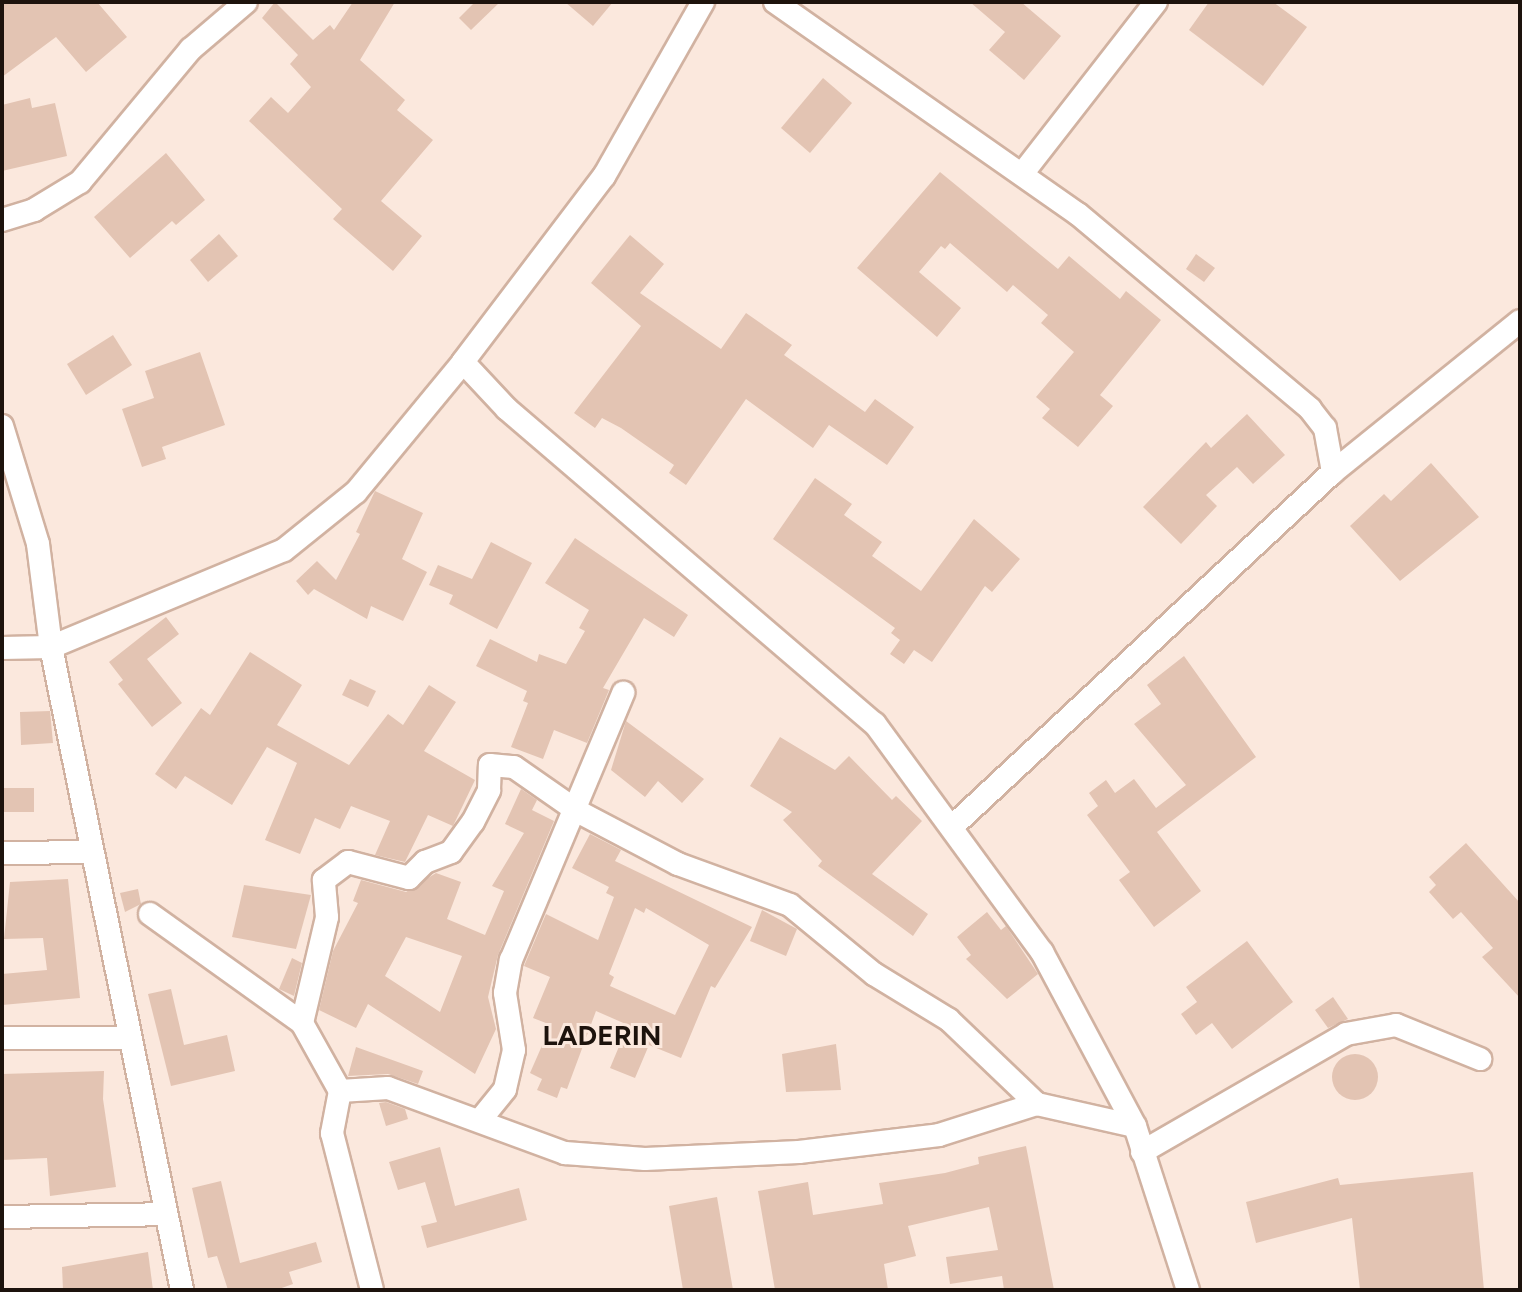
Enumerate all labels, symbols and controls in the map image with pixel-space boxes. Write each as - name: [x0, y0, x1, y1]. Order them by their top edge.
- district label: LADERIN: [543, 1018, 661, 1052]

